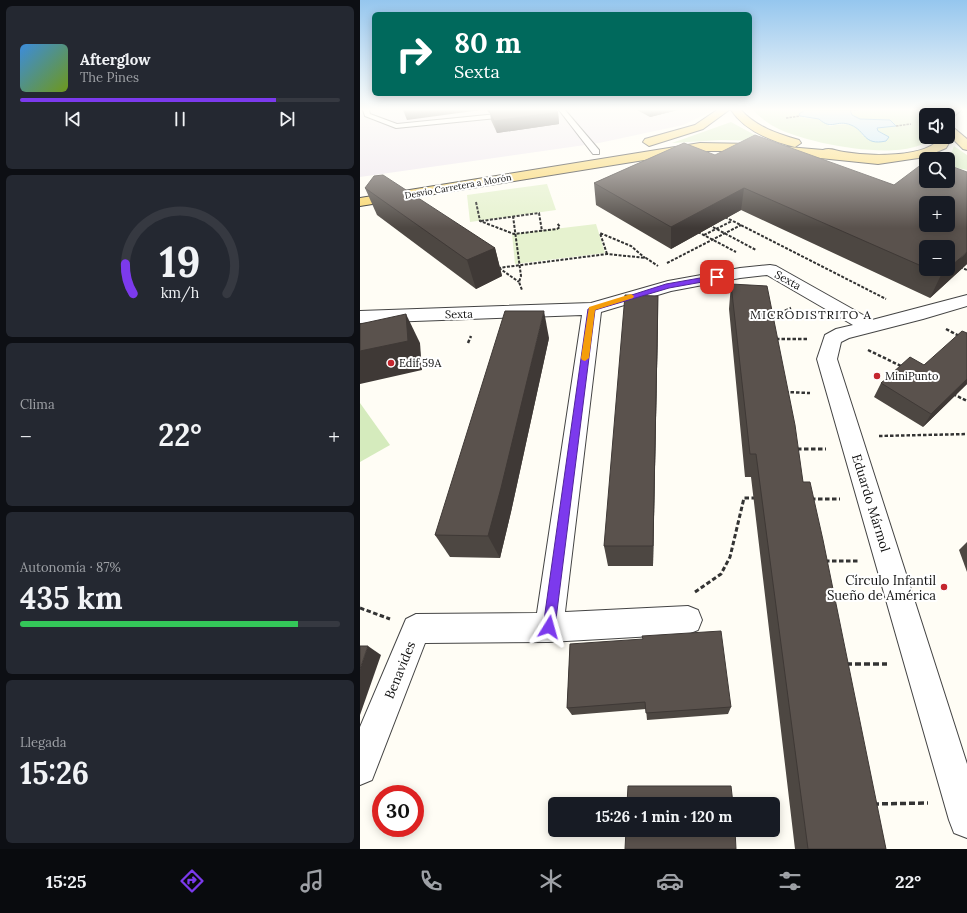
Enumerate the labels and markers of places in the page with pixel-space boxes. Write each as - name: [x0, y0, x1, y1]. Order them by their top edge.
- pin: [700, 260, 734, 294]
- place label: Edif 59A: [399, 356, 442, 370]
- marker: Edif 59A: [386, 358, 396, 368]
- place label: MiniPunto: [885, 369, 938, 383]
- marker: MiniPunto: [872, 371, 882, 381]
- place label: Círculo Infantil Sueño de América: [827, 572, 936, 604]
- marker: Círculo Infantil Sueño de América: [939, 582, 949, 592]

